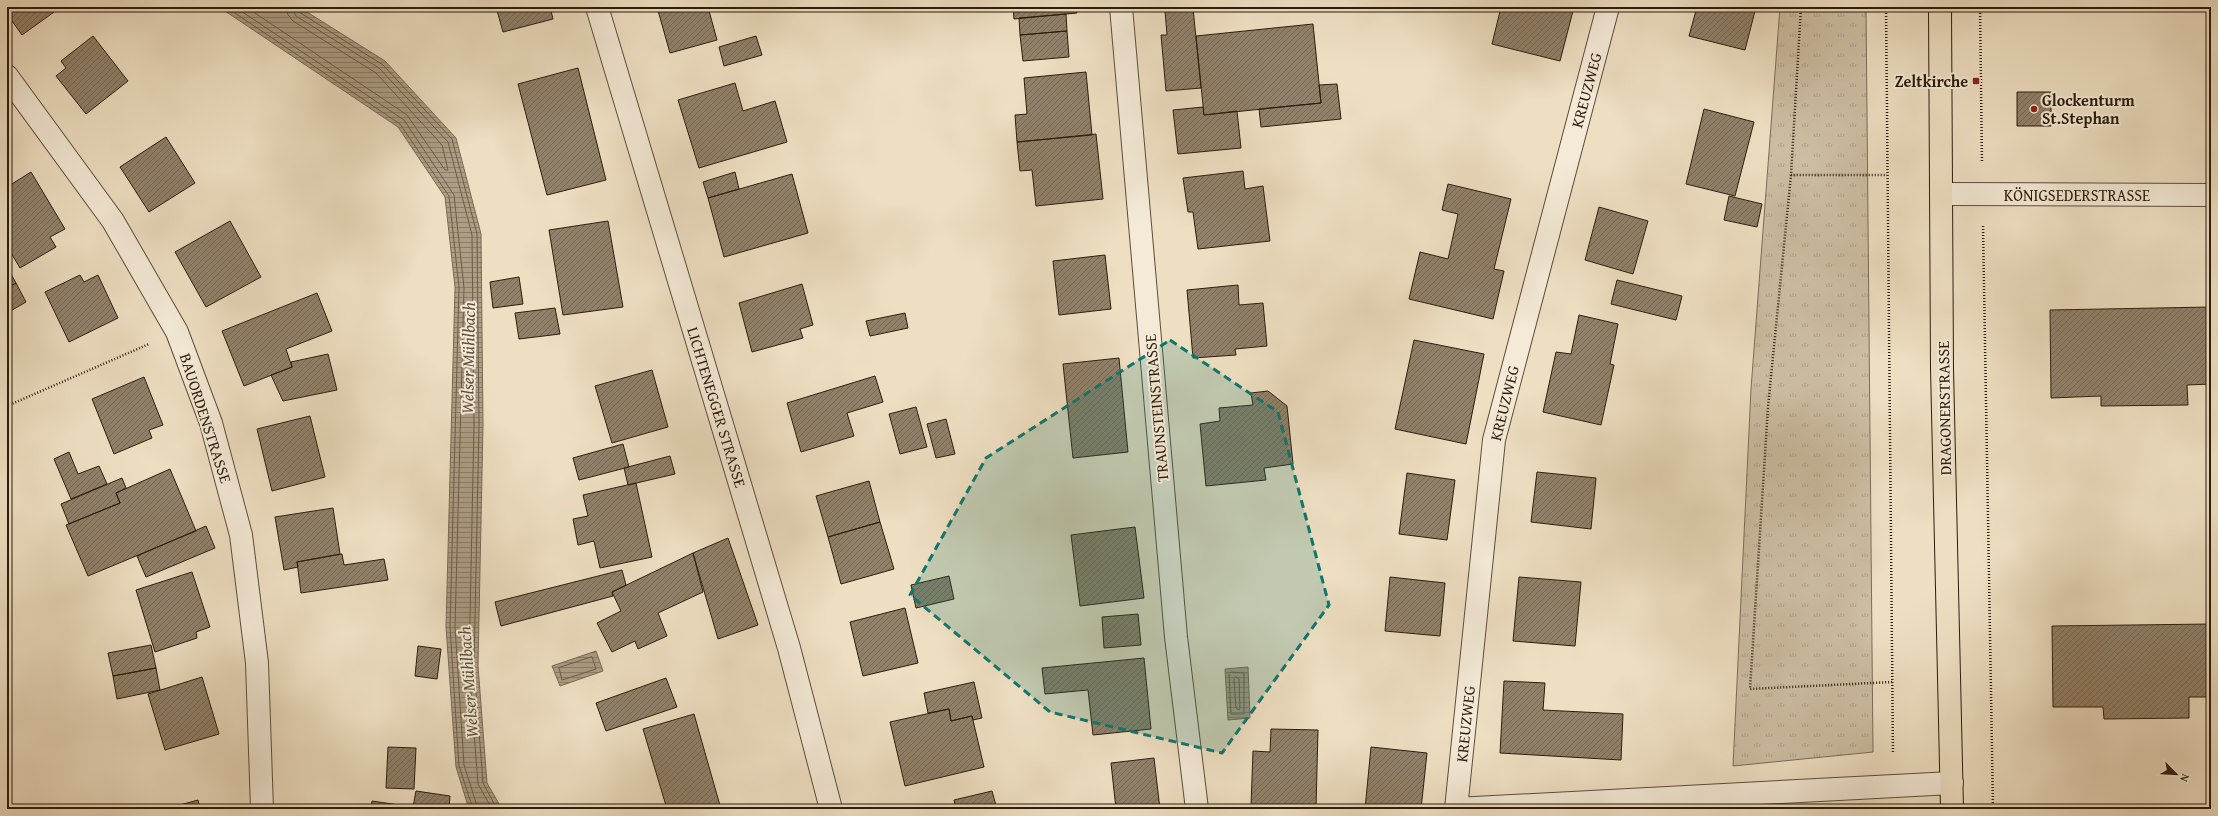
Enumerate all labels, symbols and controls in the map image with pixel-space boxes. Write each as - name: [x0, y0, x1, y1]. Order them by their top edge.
- street label: KREUZWEG: [1564, 49, 1608, 130]
- place label: Zeltkirche: [1895, 69, 1968, 93]
- marker: Zeltkirche: [1971, 76, 1981, 86]
- place label: Glockenturm St.Stephan: [2042, 88, 2135, 130]
- marker: Glockenturm St.Stephan: [2029, 104, 2039, 114]
- street label: KÖNIGSEDERSTRASSE: [2004, 183, 2150, 207]
- water label: Welser Mühlbach: [454, 301, 481, 414]
- street label: LICHTENEGGER STRASSE: [681, 324, 753, 490]
- street label: TRAUNSTEINSTRASSE: [1138, 333, 1174, 483]
- street label: DRAGONERSTRASSE: [1931, 340, 1957, 476]
- street label: BAUORDENSTRASSE: [174, 350, 238, 486]
- street label: KREUZWEG: [1483, 362, 1525, 443]
- water label: Welser Mühlbach: [451, 625, 484, 739]
- street label: KREUZWEG: [1449, 684, 1481, 764]
- north arrow: [2156, 754, 2196, 794]
- text: N: [2176, 771, 2194, 785]

